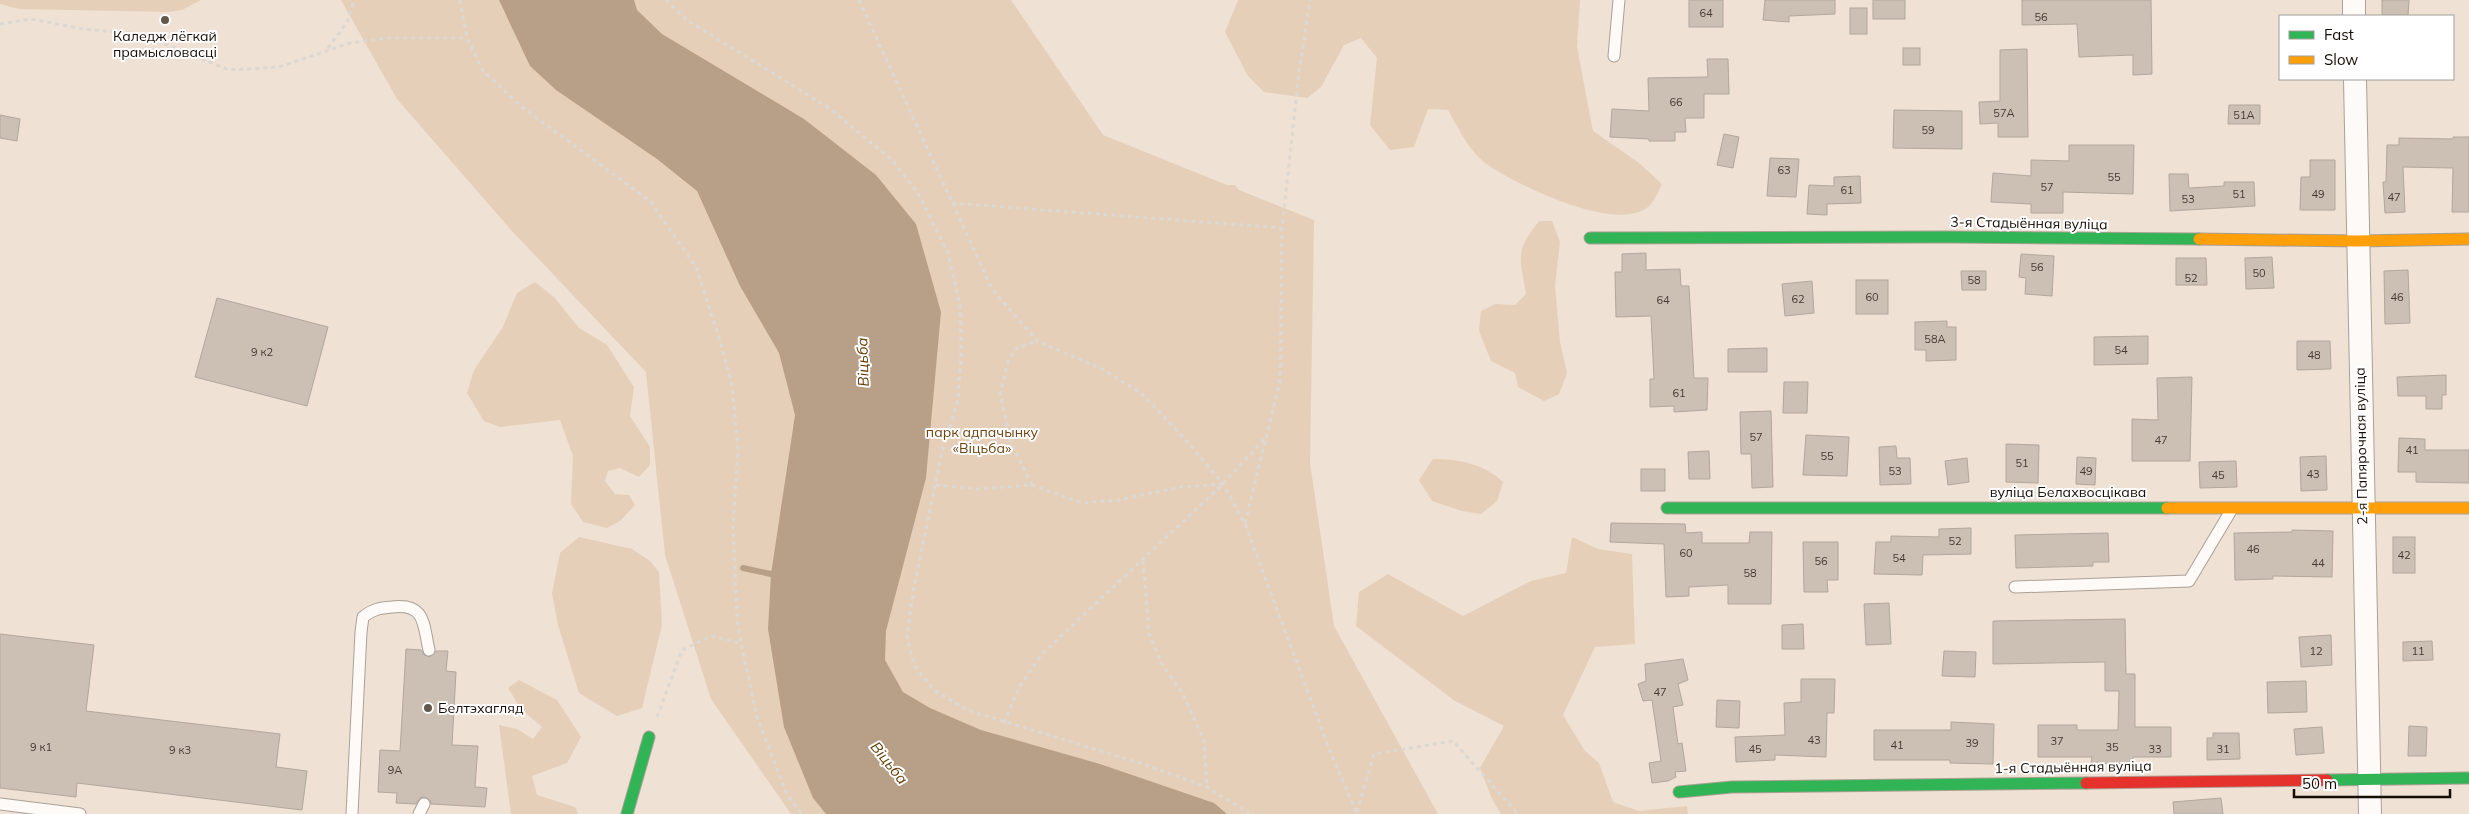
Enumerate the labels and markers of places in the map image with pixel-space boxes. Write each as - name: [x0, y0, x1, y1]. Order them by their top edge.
- marker: Каледж лёгкай прамысловасці: [159, 14, 171, 26]
- place label: Каледж лёгкай прамысловасці: [113, 27, 217, 61]
- place label: Белтэхагляд: [438, 699, 524, 717]
- marker: Белтэхагляд: [422, 702, 434, 714]

